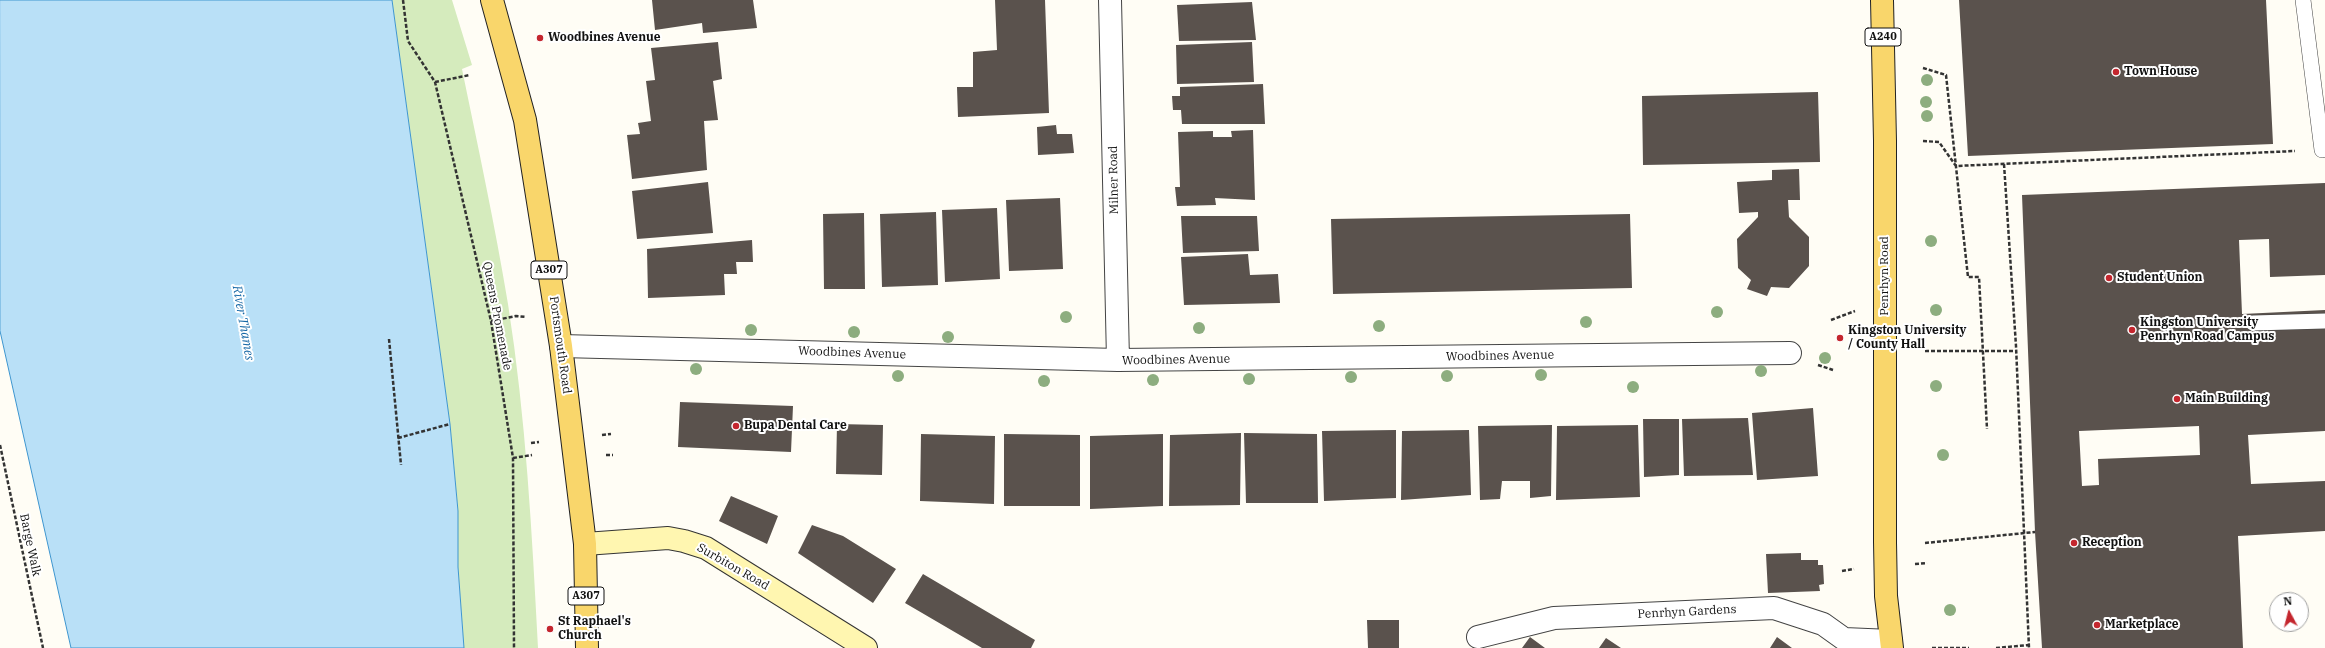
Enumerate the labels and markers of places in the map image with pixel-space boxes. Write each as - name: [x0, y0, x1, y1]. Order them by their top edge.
- place label: Woodbines Avenue: [548, 31, 661, 45]
- marker: Woodbines Avenue: [535, 33, 545, 43]
- place label: Town House: [2124, 65, 2197, 79]
- marker: Town House: [2111, 67, 2121, 77]
- place label: Student Union: [2117, 271, 2202, 285]
- marker: Student Union: [2104, 273, 2114, 283]
- place label: Kingston University Penrhyn Road Campus: [2140, 316, 2274, 344]
- place label: Kingston University / County Hall: [1848, 324, 1966, 352]
- marker: Kingston University Penrhyn Road Campus: [2127, 325, 2137, 335]
- marker: Kingston University / County Hall: [1835, 333, 1845, 343]
- place label: Main Building: [2185, 392, 2268, 406]
- marker: Main Building: [2172, 394, 2182, 404]
- place label: Bupa Dental Care: [744, 419, 847, 433]
- marker: Bupa Dental Care: [731, 421, 741, 431]
- place label: Reception: [2082, 536, 2142, 550]
- marker: Reception: [2069, 538, 2079, 548]
- place label: St Raphael's Church: [558, 615, 631, 643]
- place label: Marketplace: [2105, 618, 2179, 632]
- marker: Marketplace: [2092, 620, 2102, 630]
- marker: St Raphael's Church: [545, 624, 555, 634]

